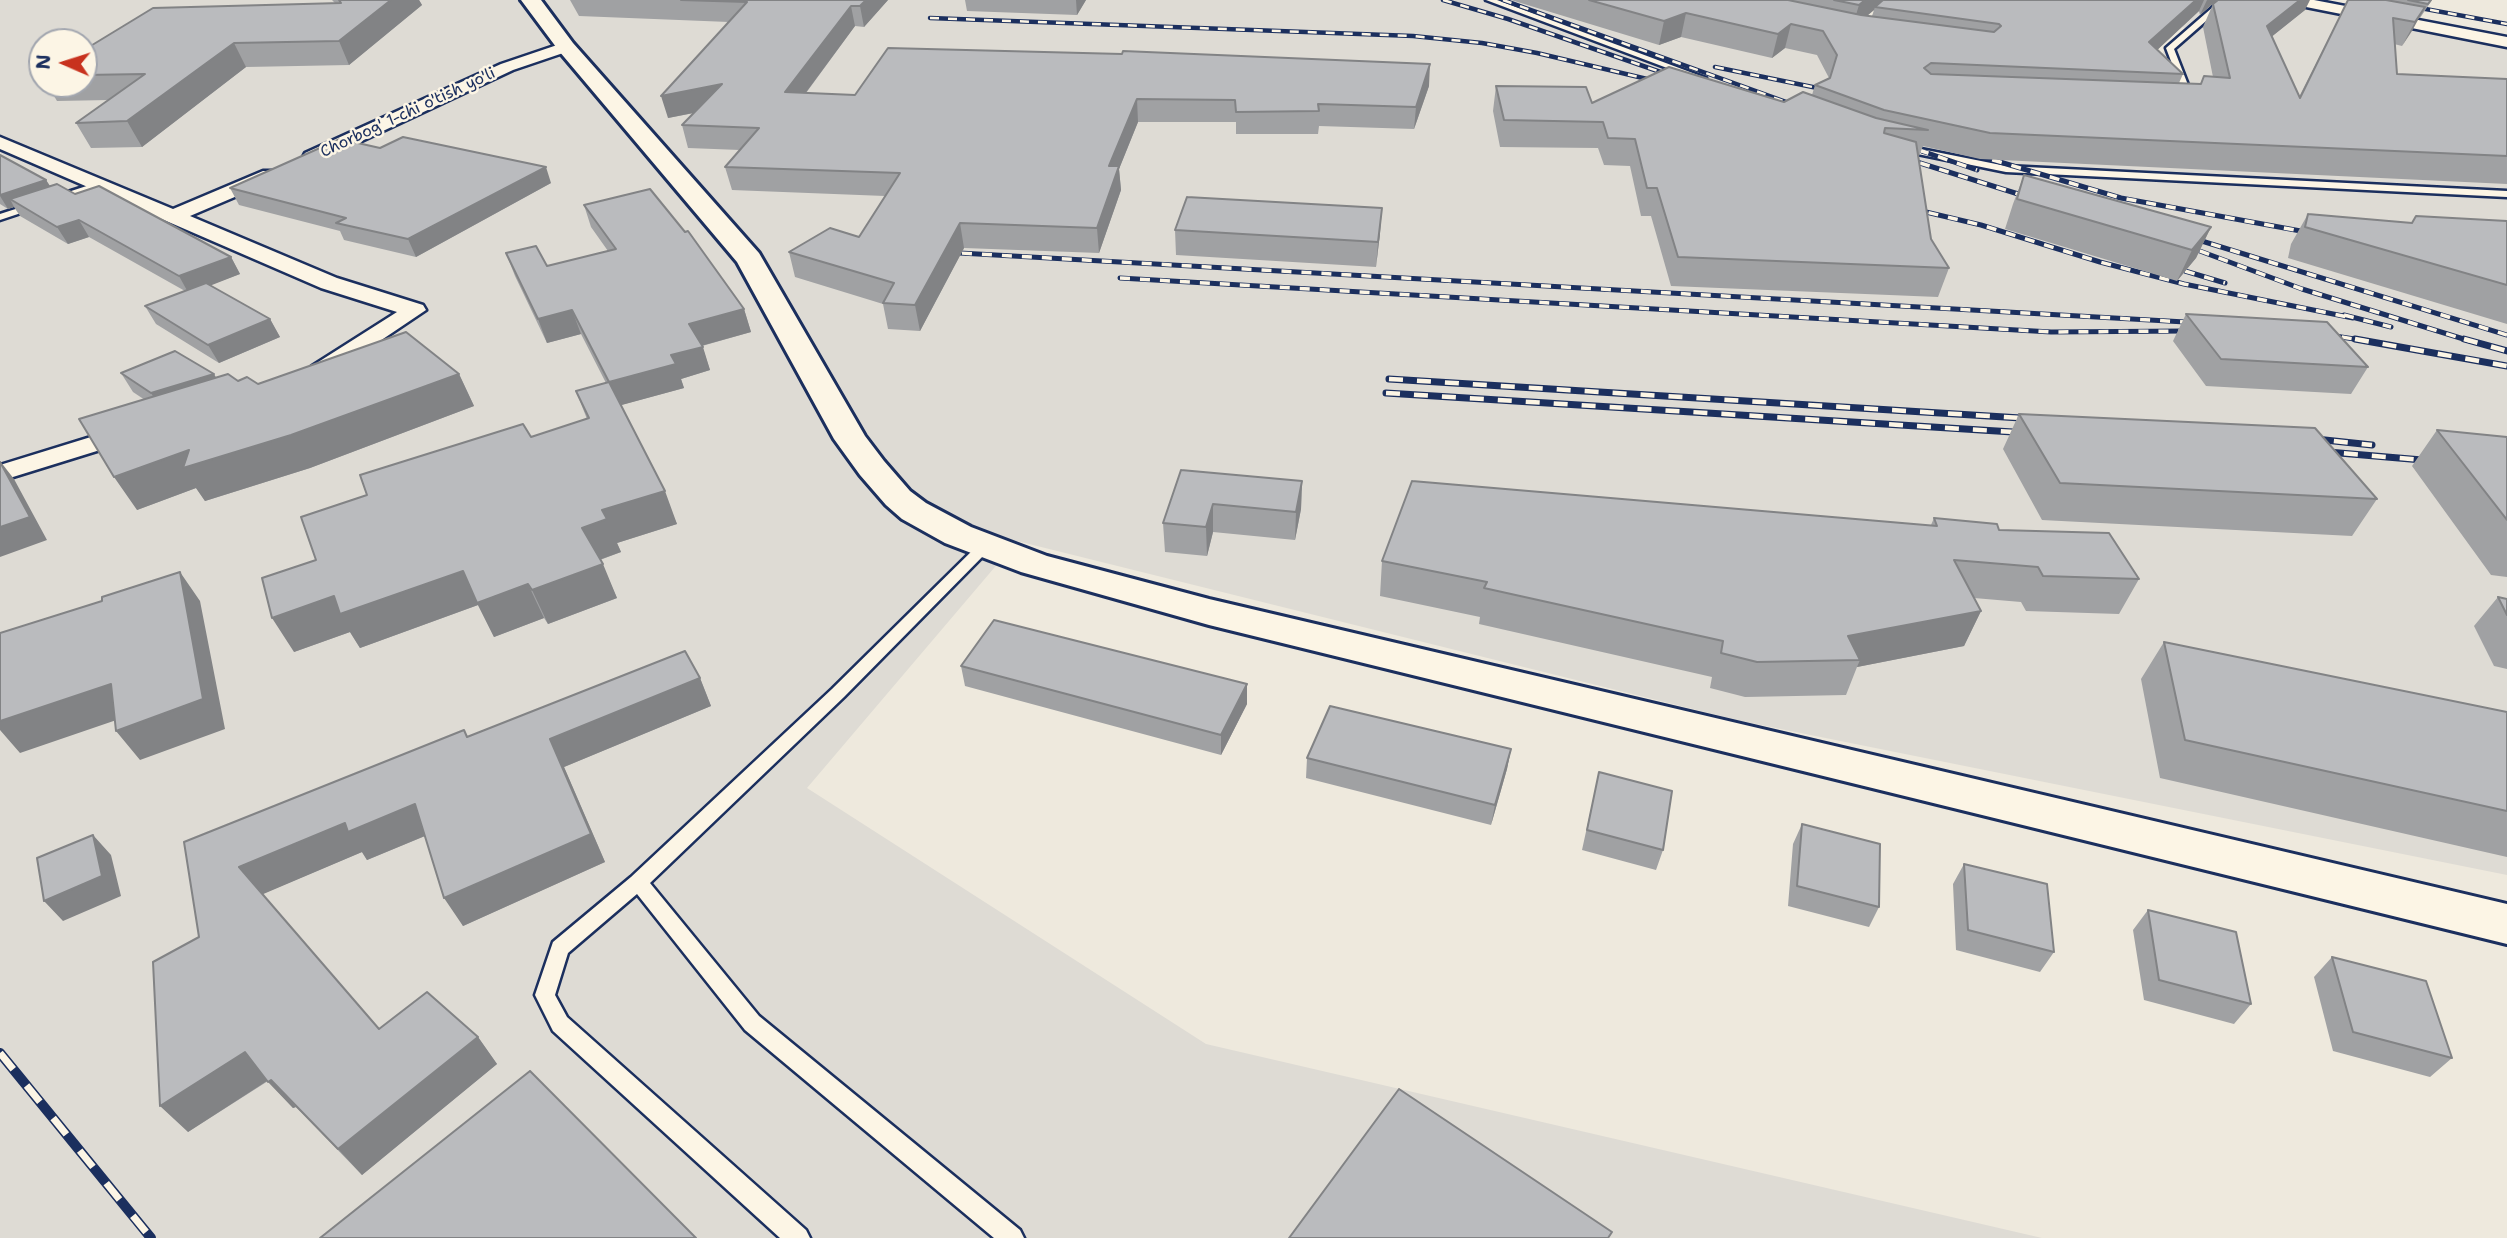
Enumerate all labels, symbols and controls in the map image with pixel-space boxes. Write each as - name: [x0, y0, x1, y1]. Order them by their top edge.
- north arrow: [28, 28, 98, 98]
- text: N: [31, 54, 56, 70]
- street label: Chorbog' 1-chi o'tish yo'li: [317, 64, 499, 162]

